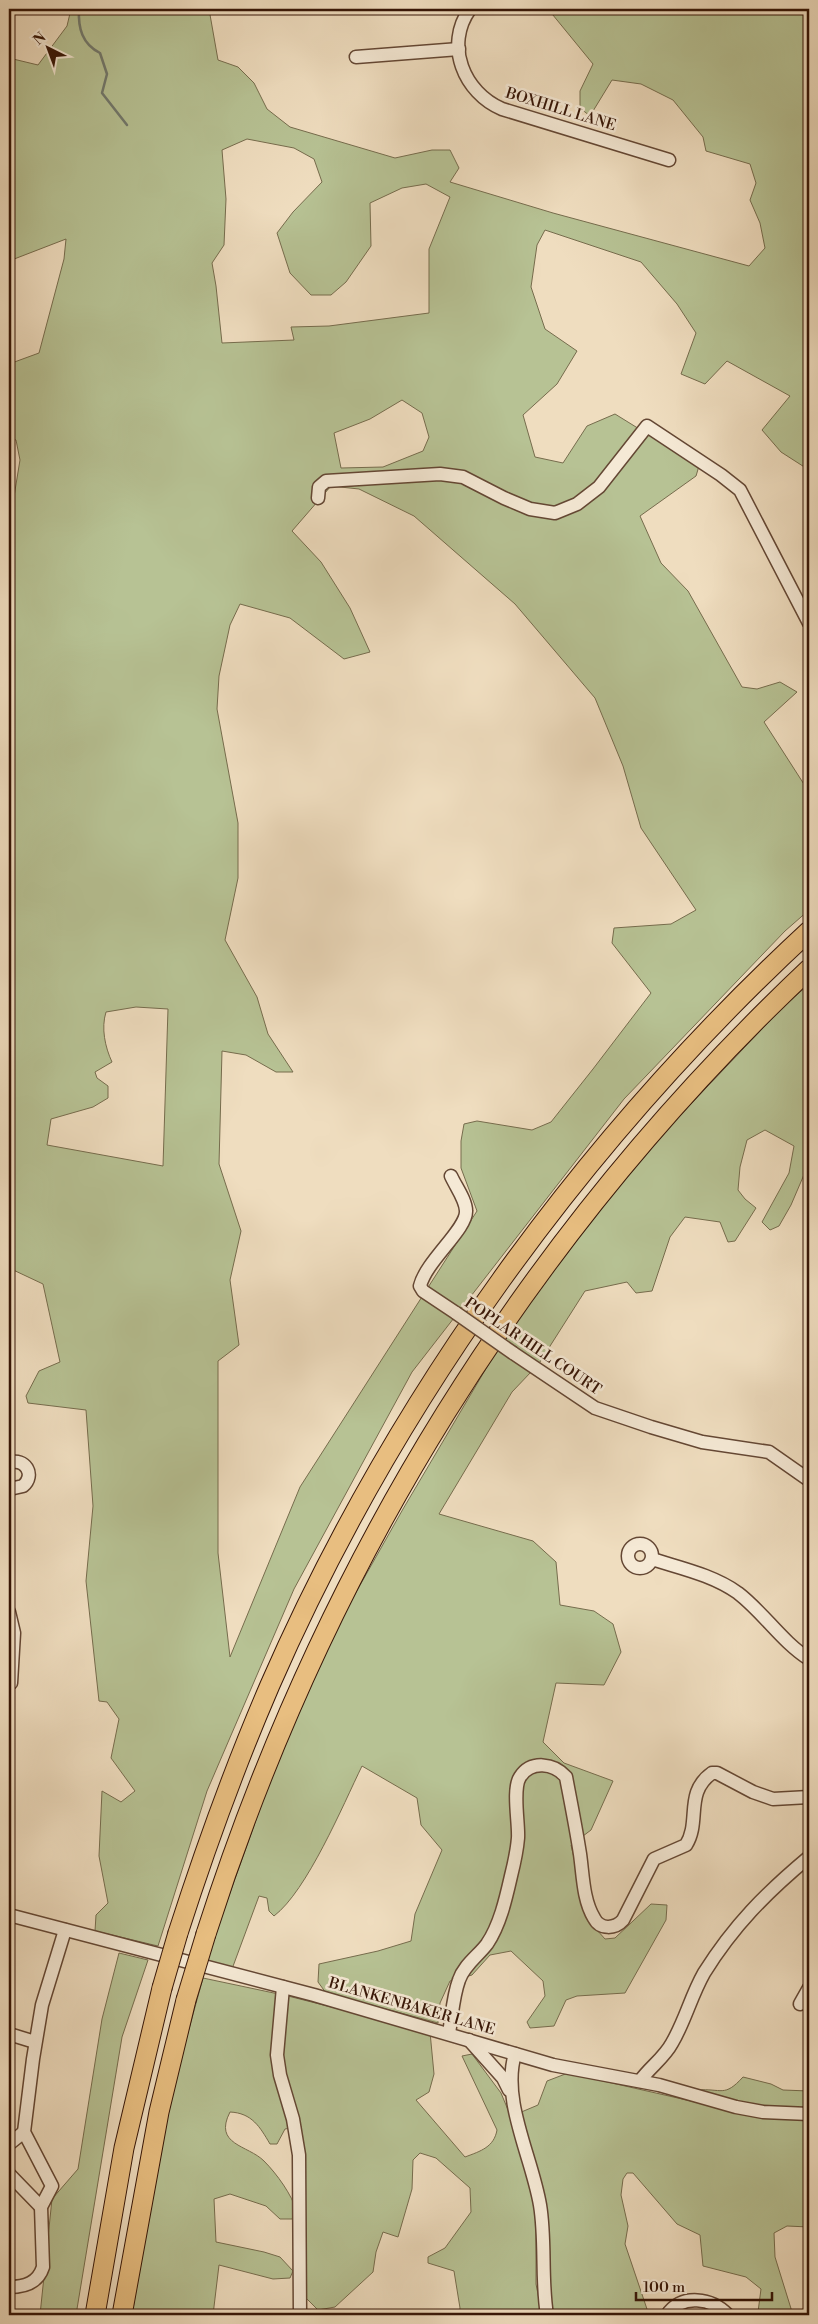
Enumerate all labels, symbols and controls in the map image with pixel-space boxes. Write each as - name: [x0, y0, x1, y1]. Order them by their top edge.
- north arrow: [22, 22, 72, 72]
- text: N: [30, 29, 50, 49]
- street label: BOXHILL LANE: [502, 83, 618, 135]
- street label: POPLAR HILL COURT: [461, 1293, 605, 1400]
- street label: BLANKENBAKER LANE: [325, 1973, 497, 2039]
- scale bar: [636, 2269, 772, 2301]
- text: 100 m: [643, 2278, 685, 2297]

